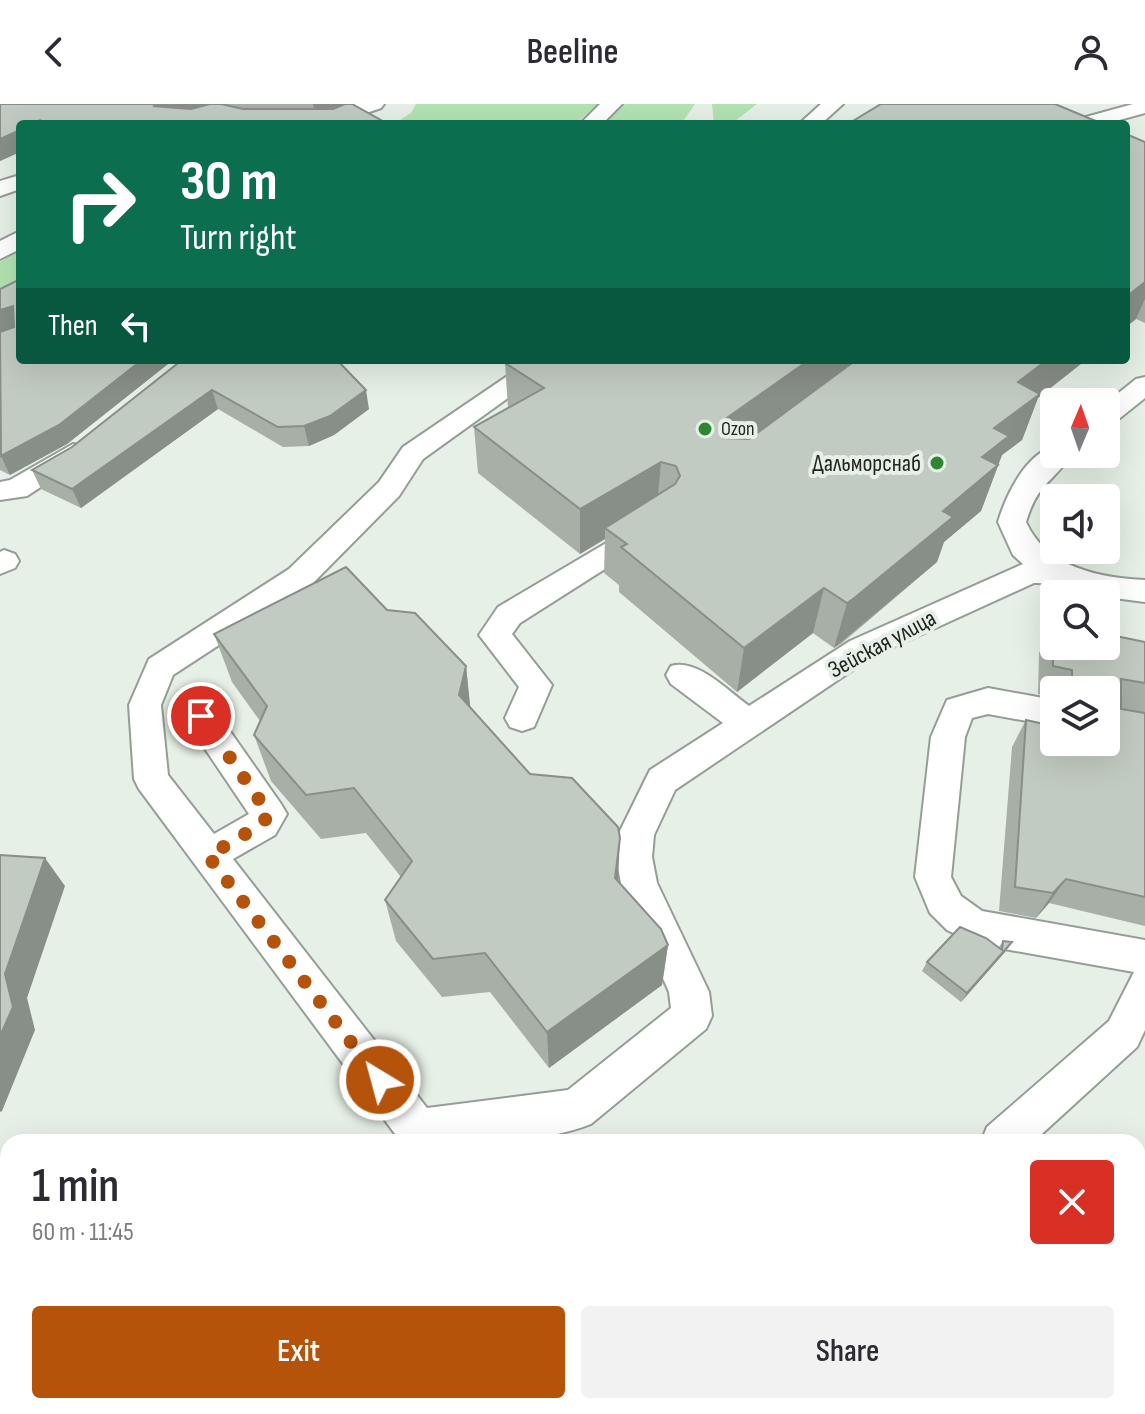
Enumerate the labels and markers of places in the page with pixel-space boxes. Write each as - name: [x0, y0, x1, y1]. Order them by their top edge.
- place label: Ozon: [721, 417, 755, 441]
- marker: Ozon: [696, 420, 714, 438]
- place label: Дальморснаб: [812, 449, 921, 478]
- marker: Дальморснаб: [928, 454, 946, 472]
- pin: [167, 682, 235, 750]

